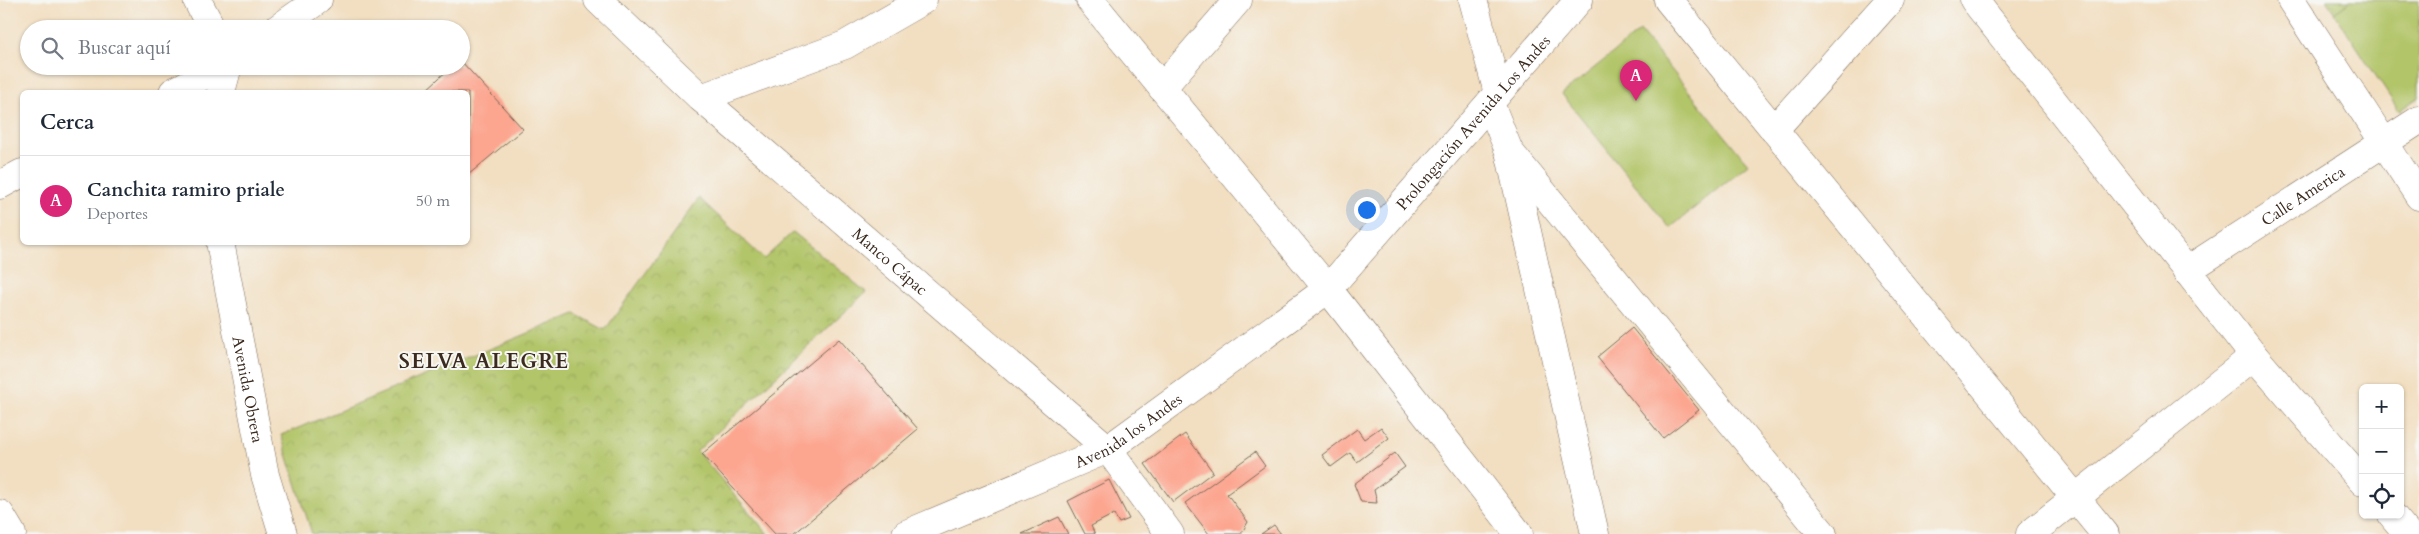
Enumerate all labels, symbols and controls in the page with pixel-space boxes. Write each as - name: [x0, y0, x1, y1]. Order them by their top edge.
- search box: [20, 20, 470, 75]
- street label: Prolongación Avenida Los Andes: [1391, 31, 1556, 215]
- icon: search: [38, 34, 66, 62]
- text: Buscar aquí: [78, 35, 171, 61]
- pin: A: [1620, 60, 1652, 101]
- text: Cerca: [40, 108, 94, 137]
- street label: Calle America: [2257, 161, 2349, 231]
- text: Canchita ramiro priale: [87, 177, 285, 203]
- text: A: [50, 190, 62, 212]
- text: 50 m: [416, 190, 450, 212]
- your location: [1354, 197, 1380, 223]
- text: Deportes: [87, 203, 148, 225]
- street label: Manco Cápac: [847, 223, 932, 301]
- street label: Avenida Obrera: [226, 334, 269, 445]
- district label: SELVA ALEGRE: [399, 347, 569, 376]
- map controls: [2359, 384, 2404, 519]
- button: +: [2359, 384, 2404, 429]
- street label: Avenida los Andes: [1072, 389, 1187, 474]
- button: −: [2359, 429, 2404, 474]
- button: locate: [2359, 474, 2404, 519]

